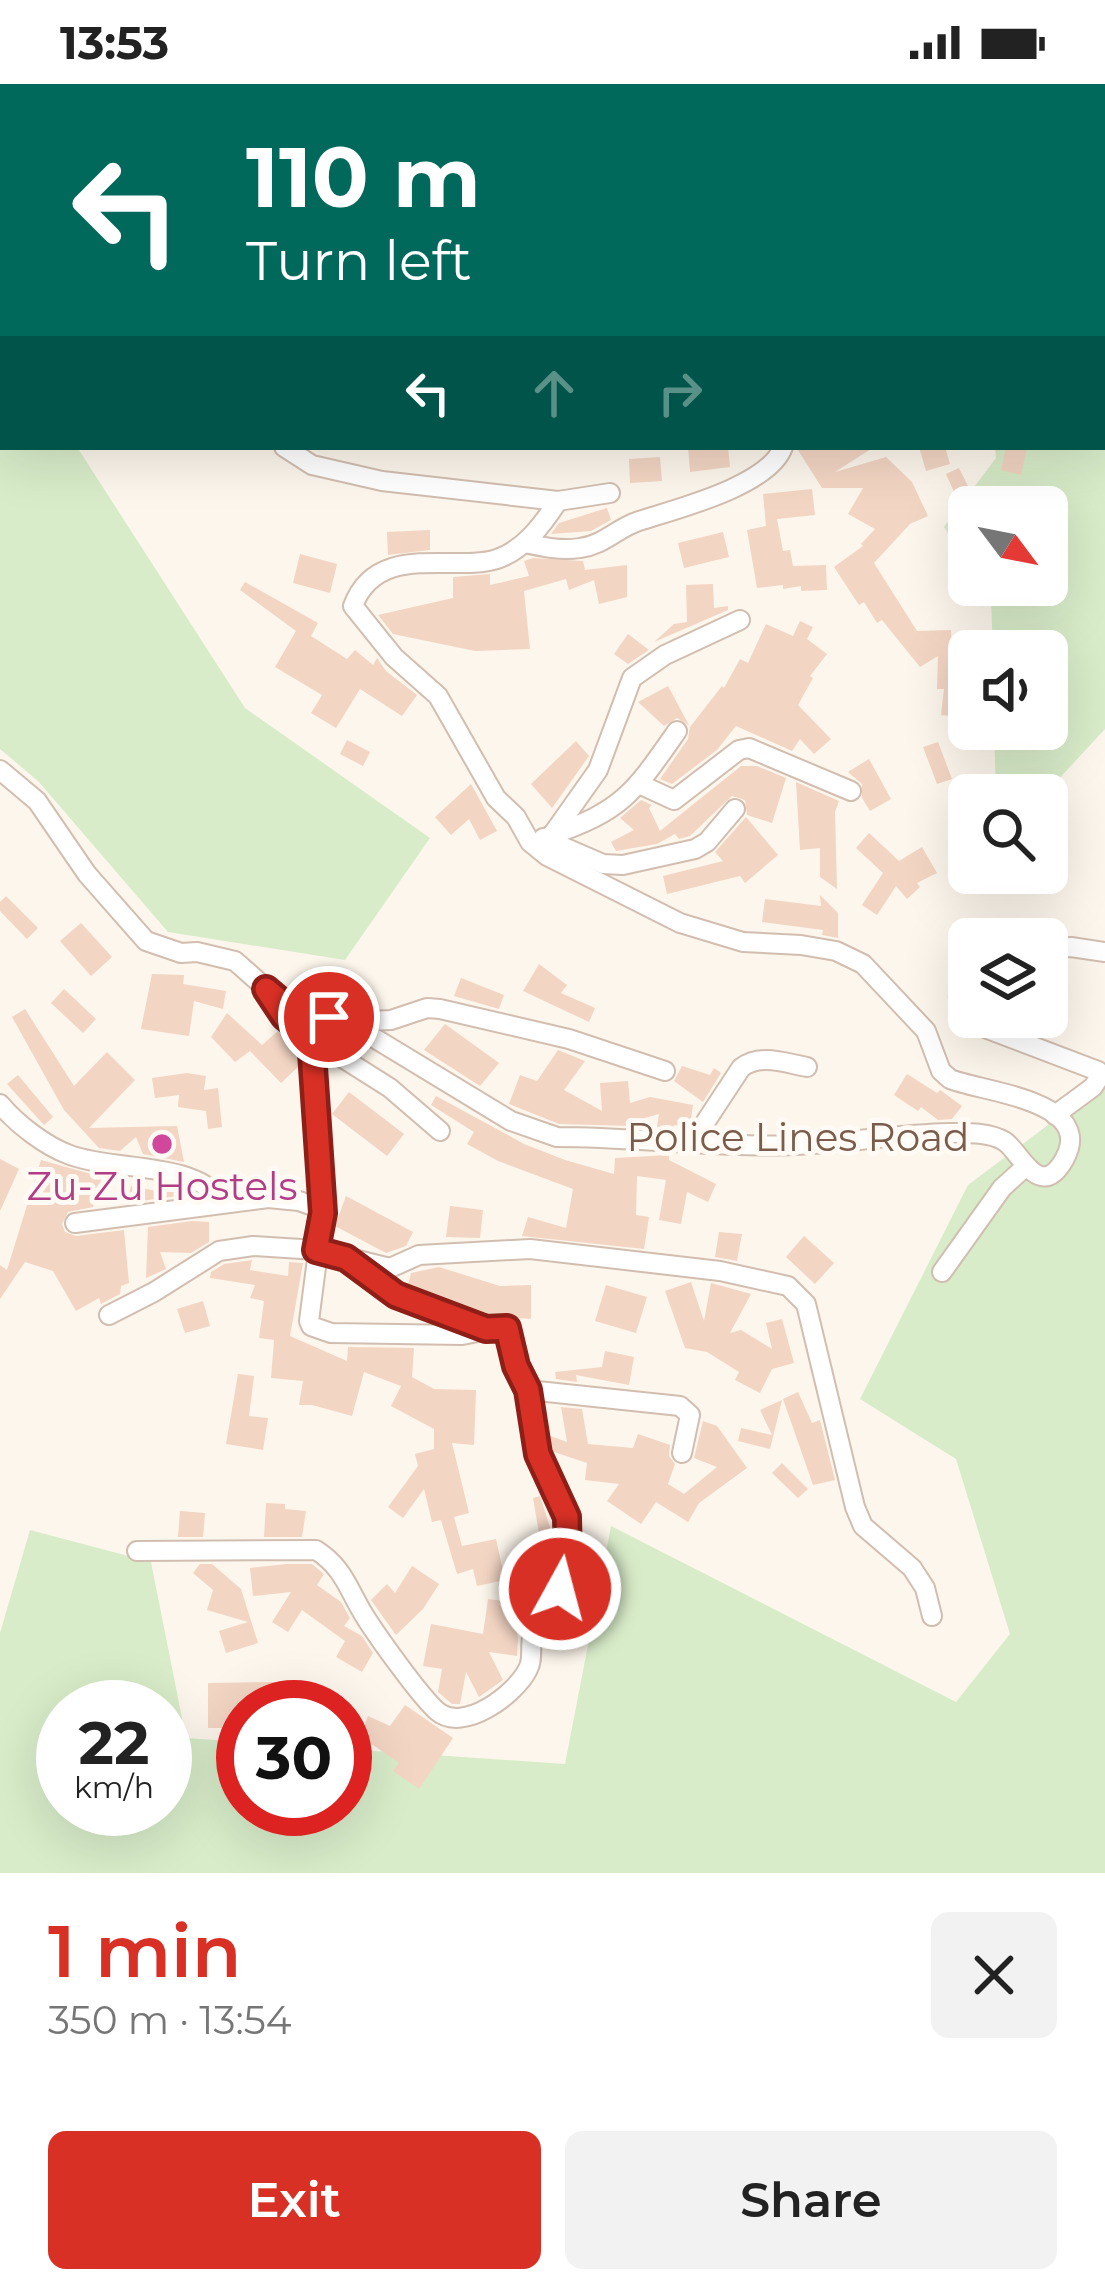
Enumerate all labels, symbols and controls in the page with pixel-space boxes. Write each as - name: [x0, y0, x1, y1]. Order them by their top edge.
- text: 13:53: [60, 15, 169, 70]
- text: 110 m: [246, 126, 481, 228]
- icon: left: [48, 132, 204, 288]
- text: Turn left: [246, 228, 472, 294]
- icon: left: [395, 360, 461, 426]
- icon: ahead: [521, 360, 587, 426]
- icon: right: [647, 360, 713, 426]
- north arrow: [948, 486, 1068, 606]
- map controls: [948, 486, 1068, 1038]
- button: sound: [948, 630, 1068, 750]
- button: search: [948, 774, 1068, 894]
- button: layers: [948, 918, 1068, 1038]
- pin: [278, 966, 380, 1068]
- icon: arrive: [296, 984, 362, 1050]
- street label: Police Lines Road: [627, 1113, 969, 1161]
- marker: Zu-Zu Hostels: [149, 1131, 175, 1157]
- place label: Zu-Zu Hostels: [26, 1162, 298, 1210]
- position arrow: [497, 1526, 623, 1652]
- speed limit sign: 30: [216, 1680, 372, 1836]
- text: 22: [79, 1706, 149, 1779]
- text: km/h: [74, 1769, 154, 1806]
- text: 1 min: [48, 1907, 241, 1995]
- button: close: [931, 1912, 1057, 2038]
- text: 350 m · 13:54: [48, 1996, 292, 2044]
- button: Exit: [48, 2131, 541, 2269]
- button: Share: [565, 2131, 1057, 2269]

